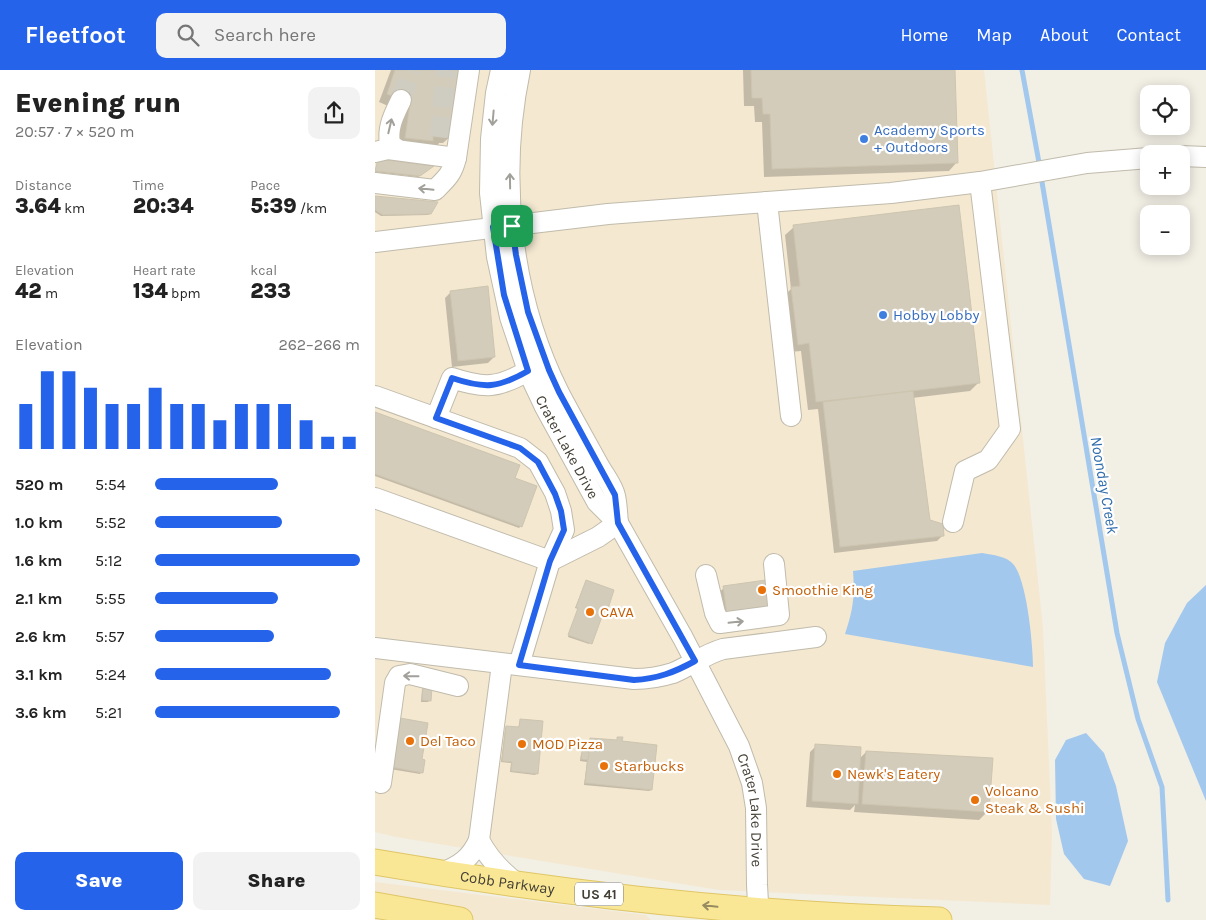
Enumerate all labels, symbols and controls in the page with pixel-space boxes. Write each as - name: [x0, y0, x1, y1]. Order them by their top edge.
- search box: [156, 13, 506, 58]
- text: Fleetfoot: [25, 21, 126, 49]
- icon: search: [174, 21, 202, 49]
- text: Search here: [214, 24, 316, 46]
- text: Home: [900, 24, 948, 46]
- text: Map: [976, 24, 1012, 46]
- text: About: [1040, 24, 1089, 46]
- text: Contact: [1117, 24, 1181, 46]
- map controls: [1140, 85, 1190, 255]
- button: locate: [1140, 85, 1190, 135]
- text: Evening run: [15, 86, 181, 119]
- button: share: [308, 87, 360, 139]
- one-way arrow: [488, 110, 498, 126]
- one-way arrow: [386, 119, 395, 135]
- place label: Academy Sports + Outdoors: [874, 121, 985, 156]
- text: 20:57 · 7 × 520 m: [15, 122, 135, 141]
- marker: Academy Sports + Outdoors: [858, 133, 870, 145]
- button: +: [1140, 145, 1190, 195]
- one-way arrow: [505, 173, 514, 189]
- text: Distance: [15, 177, 72, 194]
- text: Time: [133, 177, 164, 194]
- text: Pace: [250, 177, 280, 194]
- one-way arrow: [419, 184, 435, 194]
- text: 3.64: [15, 194, 61, 218]
- text: 20:34: [133, 194, 194, 218]
- text: 5:39: [250, 194, 297, 218]
- text: km: [61, 200, 85, 217]
- text: /km: [297, 200, 327, 217]
- pin: [491, 205, 533, 247]
- button: −: [1140, 205, 1190, 255]
- icon: arrive: [498, 212, 526, 240]
- text: Elevation: [15, 262, 74, 279]
- text: Heart rate: [133, 262, 196, 279]
- text: kcal: [250, 262, 277, 279]
- text: 42: [15, 279, 42, 303]
- text: 134: [133, 279, 168, 303]
- text: 233: [250, 279, 291, 303]
- text: m: [42, 285, 58, 302]
- text: bpm: [168, 285, 201, 302]
- place label: Hobby Lobby: [893, 306, 980, 324]
- marker: Hobby Lobby: [877, 309, 889, 321]
- text: Elevation: [15, 335, 83, 354]
- text: 262–266 m: [278, 335, 360, 354]
- street label: Crater Lake Drive: [532, 392, 603, 502]
- water label: Noonday Creek: [1087, 435, 1123, 536]
- text: 520 m: [15, 475, 63, 494]
- text: 5:54: [95, 475, 126, 494]
- text: 1.0 km: [15, 513, 63, 532]
- text: 5:52: [95, 513, 126, 532]
- text: 1.6 km: [15, 551, 63, 570]
- text: 5:12: [95, 551, 122, 570]
- place label: Smoothie King: [772, 581, 874, 599]
- marker: Smoothie King: [756, 584, 768, 596]
- text: 2.1 km: [15, 589, 63, 608]
- text: 5:55: [95, 589, 126, 608]
- place label: CAVA: [600, 603, 634, 621]
- marker: CAVA: [584, 606, 596, 618]
- one-way arrow: [727, 617, 743, 627]
- text: 2.6 km: [15, 627, 67, 646]
- text: 5:57: [95, 627, 124, 646]
- text: 3.1 km: [15, 665, 63, 684]
- text: 5:24: [95, 665, 126, 684]
- one-way arrow: [403, 671, 420, 681]
- text: 3.6 km: [15, 703, 67, 722]
- text: 5:21: [95, 703, 122, 722]
- place label: Del Taco: [420, 732, 476, 750]
- marker: Del Taco: [404, 735, 416, 747]
- place label: MOD Pizza: [532, 735, 603, 753]
- marker: MOD Pizza: [516, 738, 528, 750]
- street label: Crater Lake Drive: [733, 751, 766, 867]
- place label: Starbucks: [614, 757, 684, 775]
- marker: Starbucks: [598, 760, 610, 772]
- place label: Newk's Eatery: [847, 765, 940, 783]
- marker: Newk's Eatery: [831, 768, 843, 780]
- place label: Volcano Steak & Sushi: [985, 782, 1085, 817]
- marker: Volcano Steak & Sushi: [969, 794, 981, 806]
- button: Save: [15, 852, 183, 910]
- button: Share: [193, 852, 360, 910]
- street label: Cobb Parkway: [459, 867, 556, 898]
- road number: US 41: [575, 882, 623, 906]
- one-way arrow: [702, 901, 718, 911]

